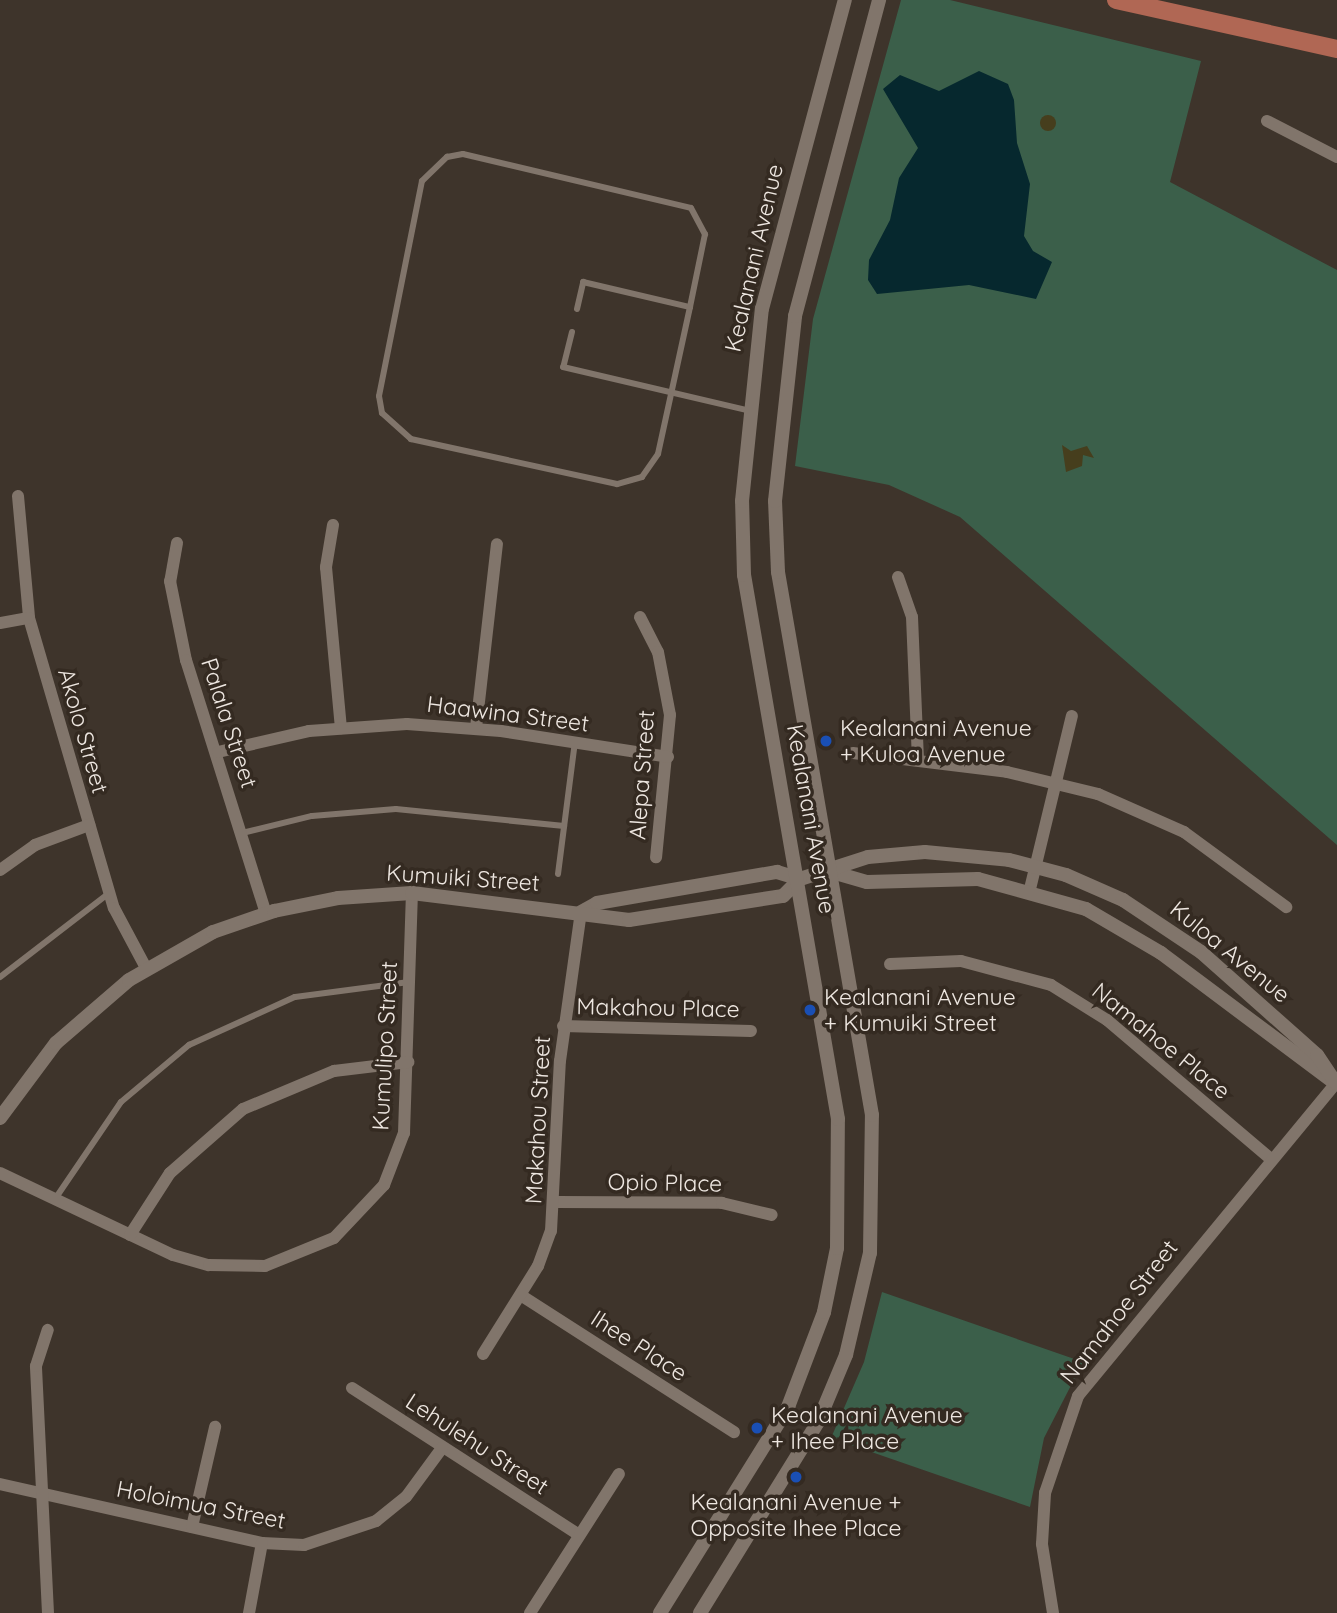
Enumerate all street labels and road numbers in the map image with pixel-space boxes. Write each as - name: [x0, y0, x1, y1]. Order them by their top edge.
- street label: Kealanani Avenue: [719, 162, 789, 354]
- street label: Palala Street: [195, 654, 263, 792]
- street label: Akolo Street: [52, 665, 114, 797]
- street label: Haawina Street: [425, 690, 591, 738]
- street label: Alepa Street: [624, 709, 660, 841]
- street label: Kealanani Avenue: [781, 722, 841, 916]
- street label: Kumuiki Street: [385, 859, 541, 897]
- street label: Kuloa Avenue: [1165, 895, 1295, 1009]
- street label: Kumulipo Street: [367, 961, 403, 1131]
- street label: Namahoe Place: [1086, 977, 1236, 1105]
- street label: Makahou Place: [576, 993, 740, 1023]
- street label: Makahou Street: [520, 1035, 556, 1205]
- street label: Opio Place: [608, 1168, 722, 1198]
- street label: Namahoe Street: [1054, 1235, 1184, 1389]
- street label: Ihee Place: [586, 1305, 692, 1387]
- street label: Lehulehu Street: [400, 1388, 554, 1500]
- street label: Holoimua Street: [114, 1475, 288, 1535]

